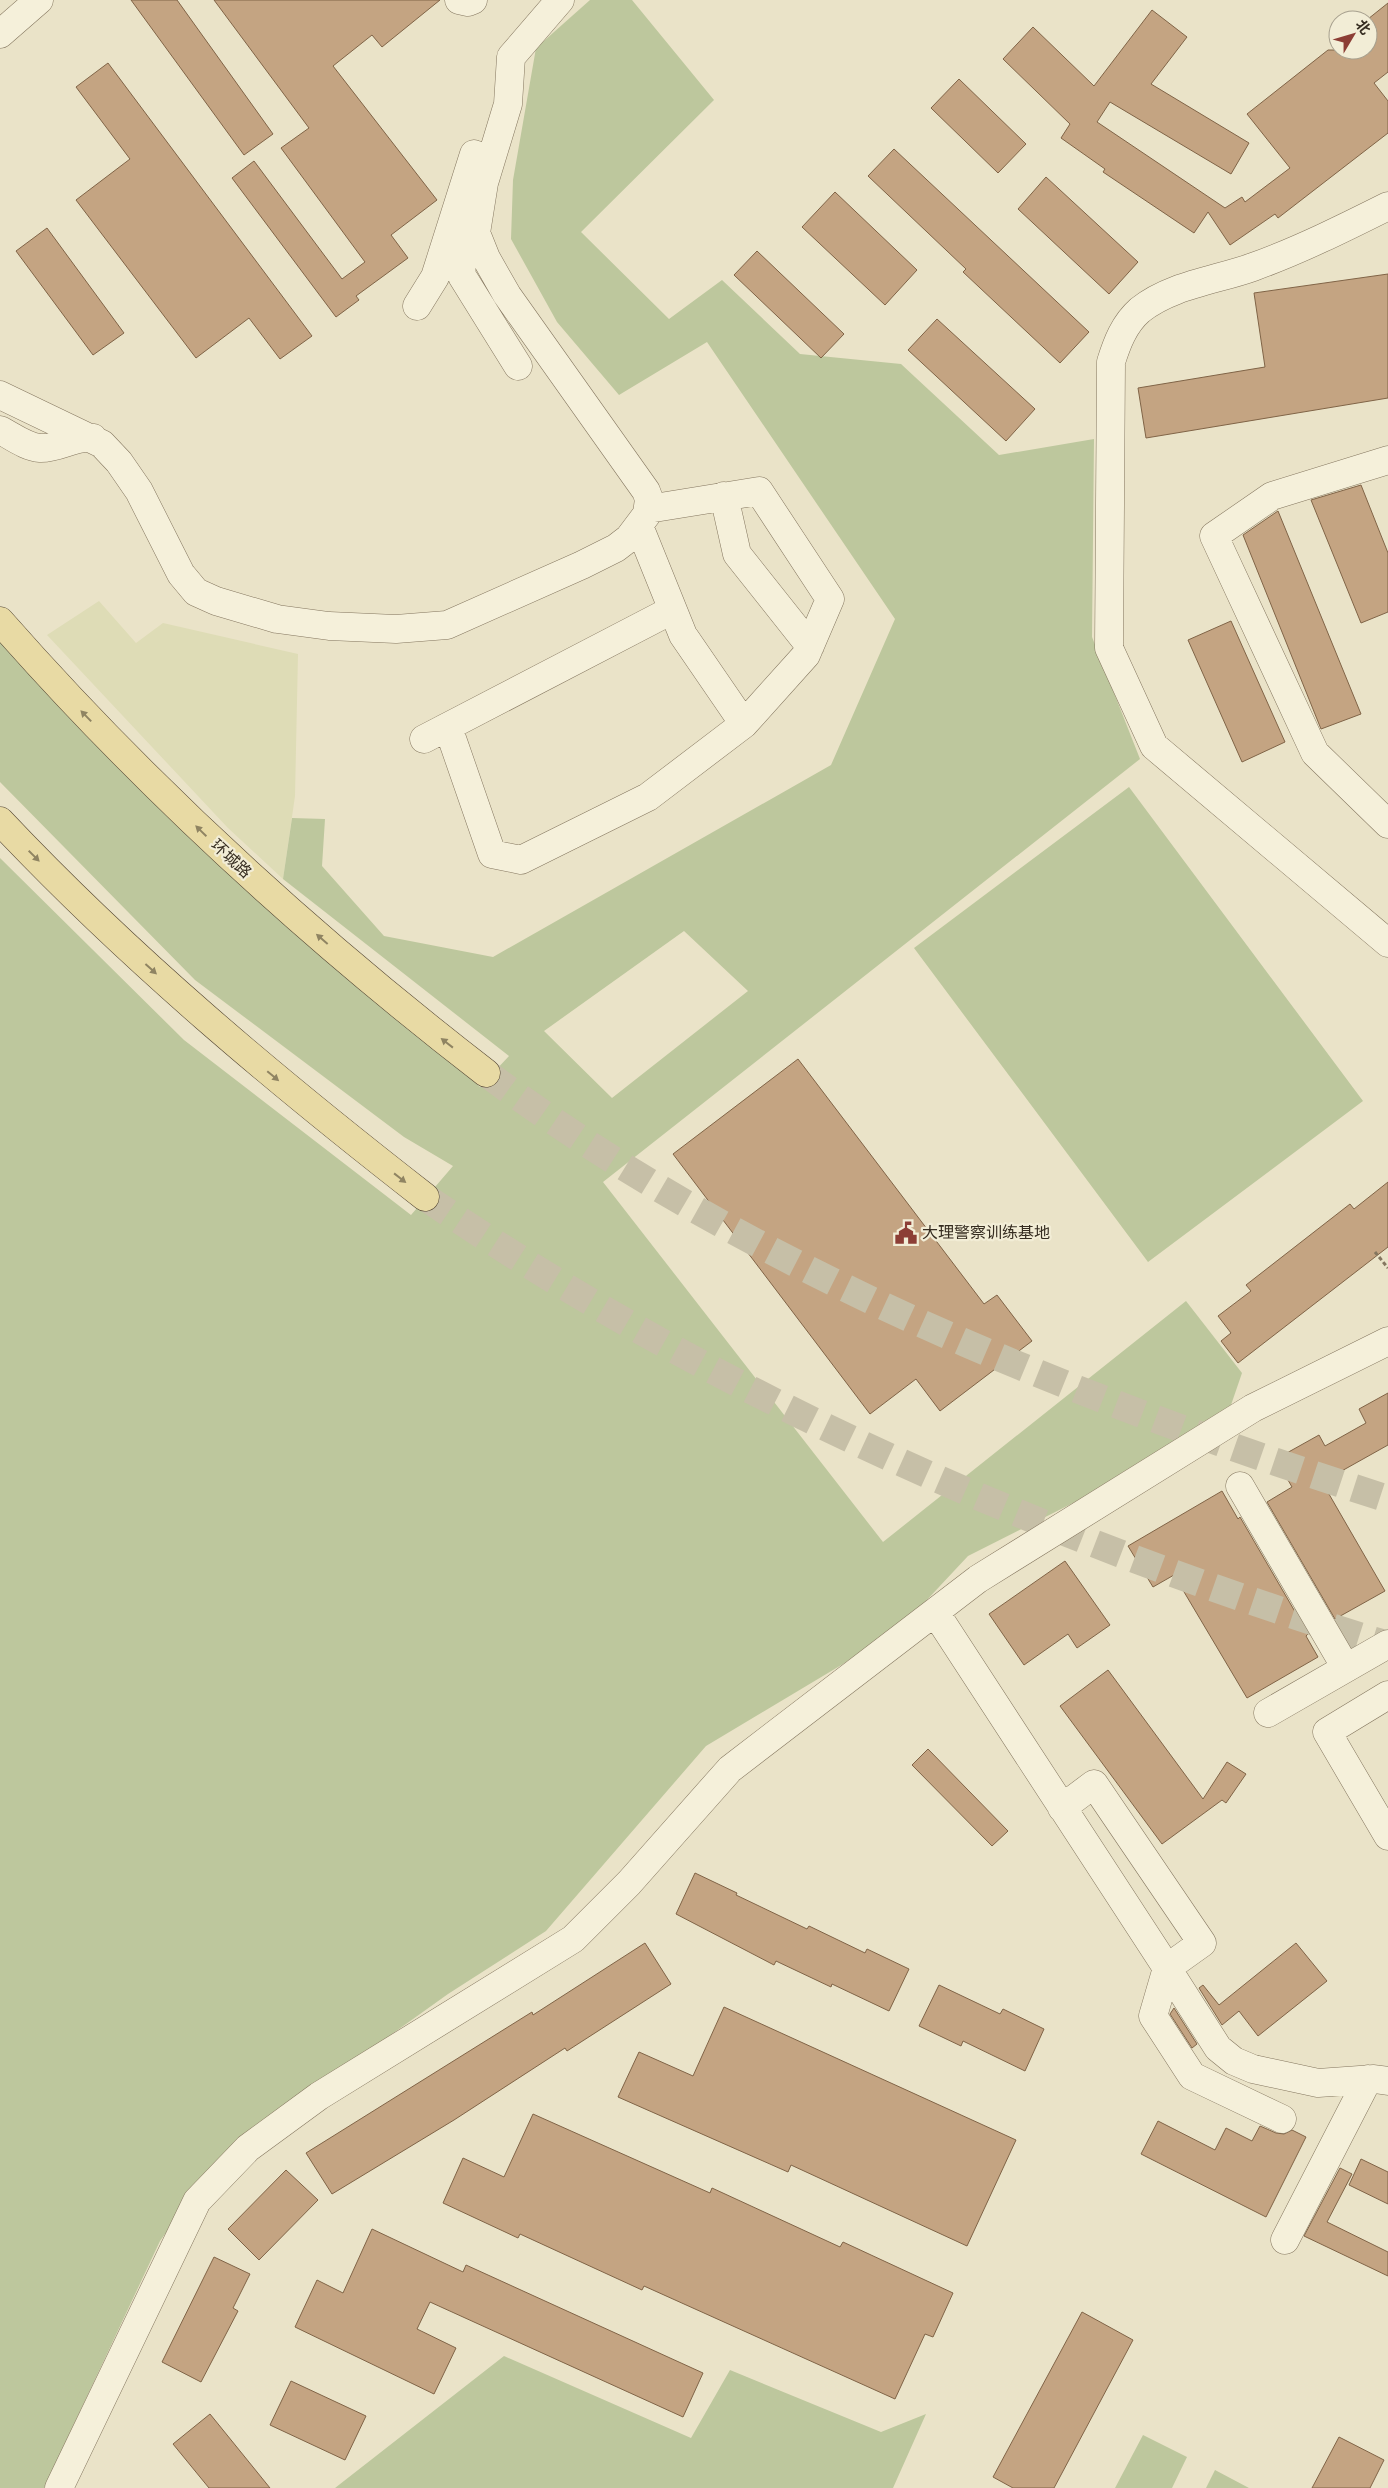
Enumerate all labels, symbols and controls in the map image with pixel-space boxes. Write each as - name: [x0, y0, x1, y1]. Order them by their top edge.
- north arrow: [1328, 10, 1378, 60]
- text: 北: [1350, 15, 1375, 39]
- one-way arrow: [80, 710, 92, 722]
- one-way arrow: [195, 825, 207, 837]
- street label: 环城路: [205, 834, 257, 884]
- one-way arrow: [28, 850, 40, 862]
- one-way arrow: [315, 934, 328, 945]
- one-way arrow: [145, 963, 157, 975]
- one-way arrow: [441, 1037, 454, 1048]
- one-way arrow: [267, 1070, 280, 1081]
- one-way arrow: [393, 1172, 406, 1183]
- public building icon: 大理警察训练基地: [893, 1220, 919, 1246]
- place label: 大理警察训练基地: [922, 1221, 1050, 1245]

